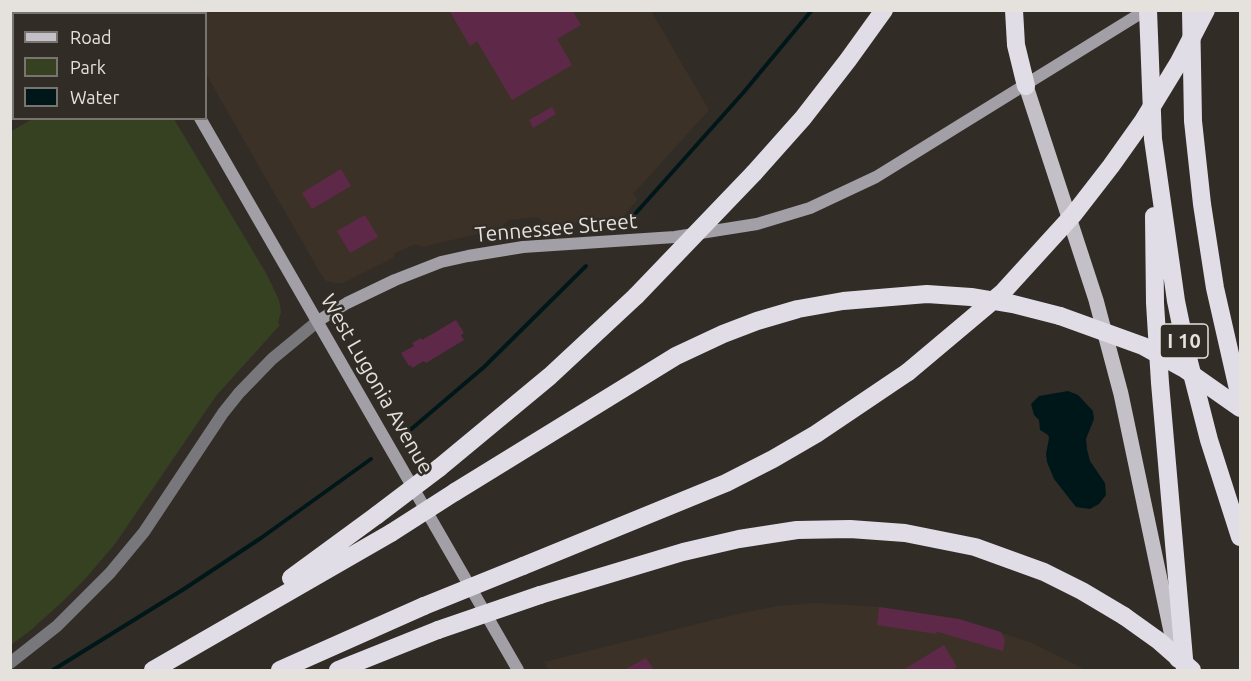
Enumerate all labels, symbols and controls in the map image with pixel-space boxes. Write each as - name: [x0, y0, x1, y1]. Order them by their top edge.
- legend: [12, 12, 207, 120]
- text: Road: [70, 27, 112, 47]
- text: Park: [70, 57, 106, 77]
- text: Water: [70, 87, 119, 107]
- street label: Tennessee Street: [474, 208, 638, 248]
- street label: West Lugonia Avenue: [315, 290, 439, 478]
- road number: I 10: [1160, 324, 1208, 358]

